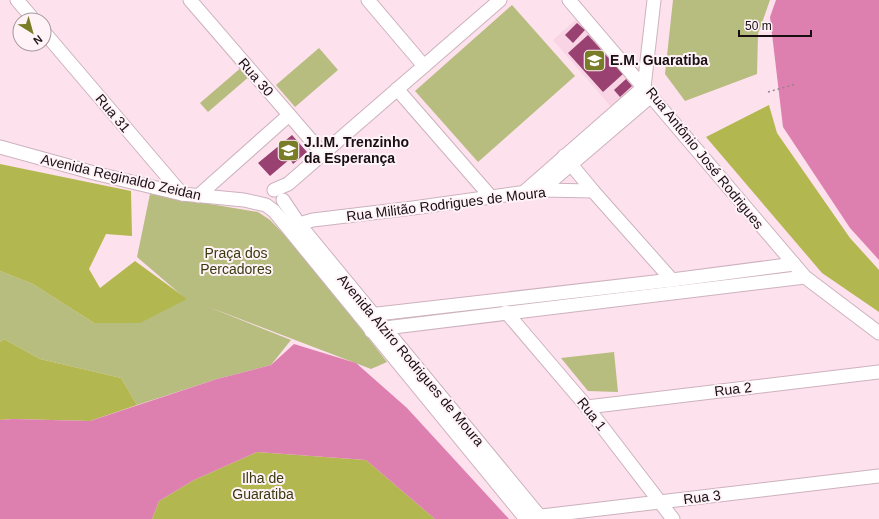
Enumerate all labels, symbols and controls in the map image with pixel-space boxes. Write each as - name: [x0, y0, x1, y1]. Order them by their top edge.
- north arrow: [12, 12, 52, 52]
- scale bar: [739, 12, 811, 38]
- text: 50 m: [745, 19, 772, 33]
- text: N: [31, 33, 45, 47]
- school or university icon: E.M. Guaratiba: [581, 47, 607, 73]
- place label: E.M. Guaratiba: [610, 52, 708, 68]
- street label: Rua 30: [235, 55, 277, 99]
- street label: Rua Antônio José Rodrigues: [643, 84, 767, 232]
- street label: Rua 31: [92, 91, 134, 136]
- place label: J.I.M. Trenzinho da Esperança: [304, 134, 409, 166]
- school or university icon: J.I.M. Trenzinho da Esperança: [276, 137, 302, 163]
- street label: Avenida Reginaldo Zeidan: [39, 151, 203, 203]
- street label: Rua Militão Rodrigues de Moura: [345, 184, 547, 224]
- park label: Praça dos Percadores: [200, 245, 272, 277]
- street label: Avenida Alziro Rodrigues de Moura: [334, 271, 488, 449]
- street label: Rua 2: [713, 379, 753, 399]
- street label: Rua 1: [574, 394, 610, 434]
- park label: Ilha de Guaratiba: [232, 470, 294, 502]
- street label: Rua 3: [682, 487, 722, 507]

